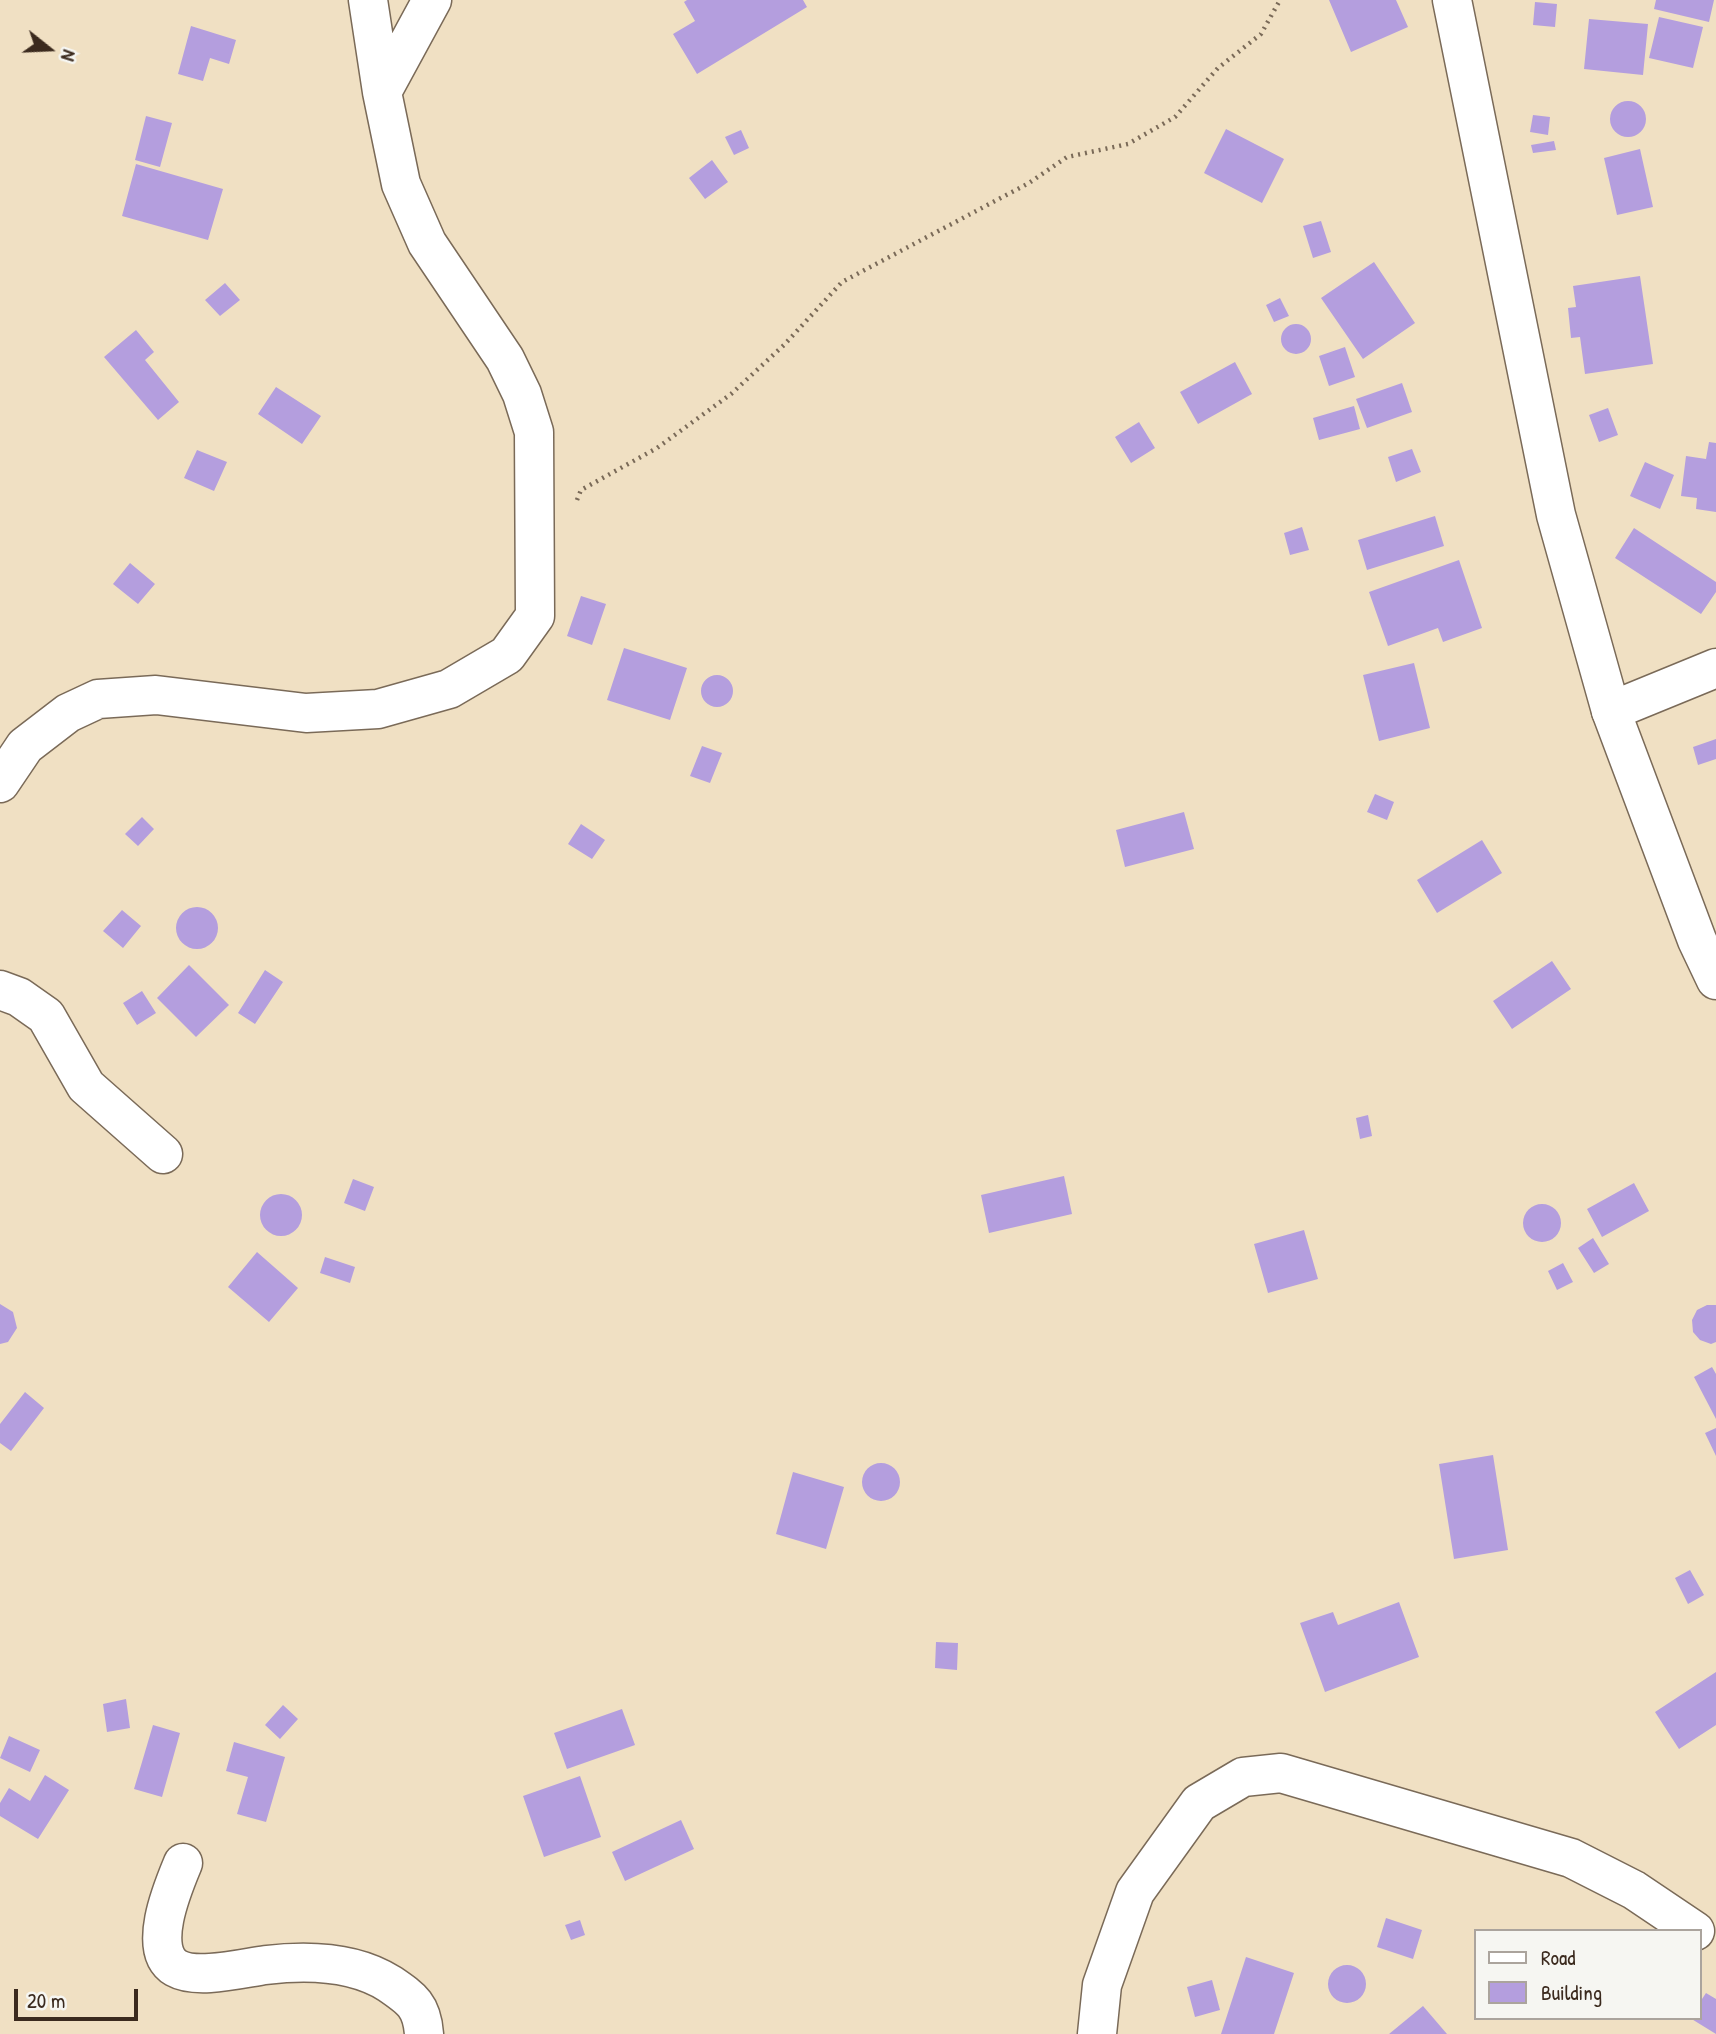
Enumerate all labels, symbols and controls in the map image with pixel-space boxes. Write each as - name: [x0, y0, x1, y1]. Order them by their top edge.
- north arrow: [14, 14, 84, 84]
- text: N: [55, 47, 83, 64]
- legend: [1474, 1929, 1702, 2020]
- text: Road: [1541, 1943, 1575, 1972]
- scale bar: [18, 1974, 142, 2018]
- text: Building: [1541, 1978, 1602, 2007]
- text: 20 m: [27, 1986, 65, 2015]

